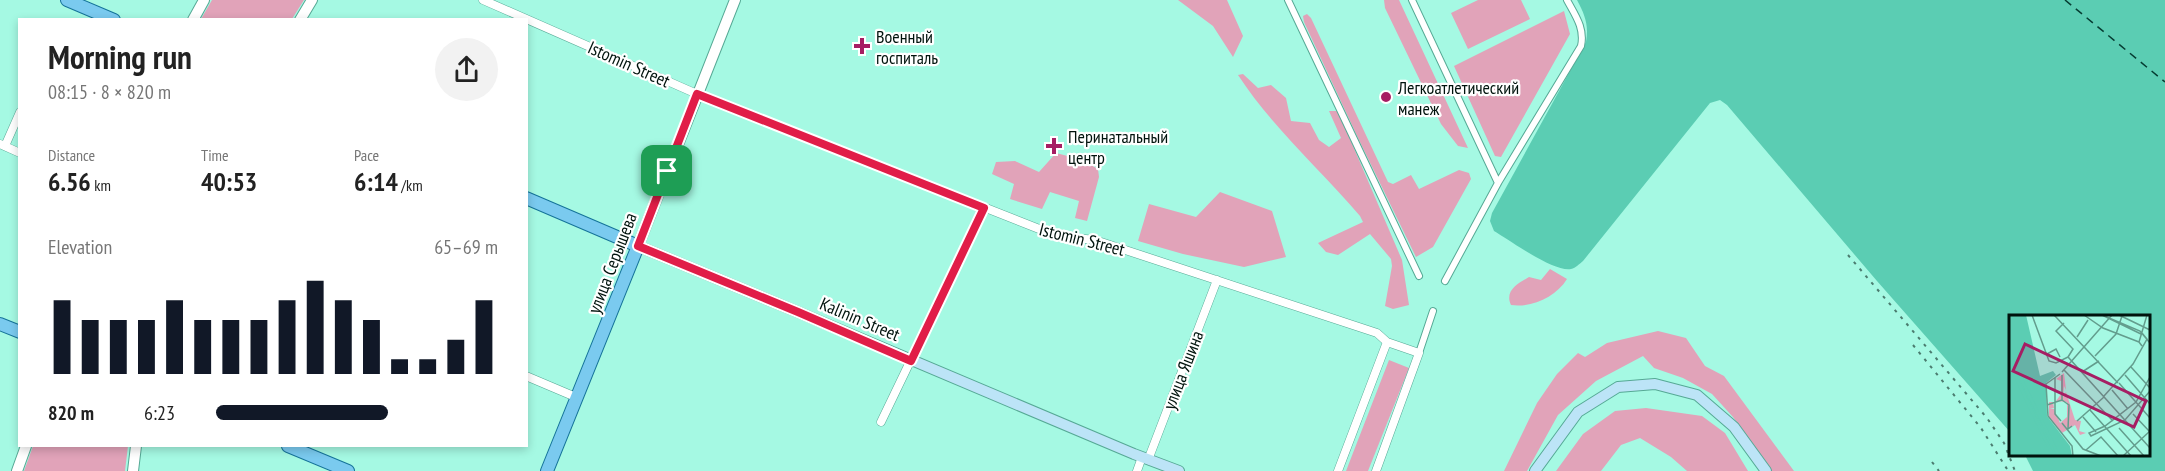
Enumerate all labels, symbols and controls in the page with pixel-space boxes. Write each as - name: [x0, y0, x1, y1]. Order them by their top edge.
- place label: Военный госпиталь: [876, 25, 938, 69]
- text: Morning run: [48, 35, 192, 78]
- street label: Istomin Street: [584, 36, 674, 92]
- marker: Военный госпиталь: [853, 37, 871, 55]
- button: share: [435, 38, 498, 101]
- place label: Легкоатлетический манеж: [1397, 76, 1519, 120]
- text: 08:15 · 8 × 820 m: [48, 79, 171, 105]
- marker: Легкоатлетический манеж: [1379, 90, 1393, 104]
- place label: Перинатальный центр: [1068, 125, 1168, 169]
- marker: Перинатальный центр: [1045, 137, 1063, 155]
- text: Distance: [48, 145, 95, 165]
- text: Time: [201, 145, 229, 165]
- text: Pace: [354, 145, 379, 165]
- pin: [641, 145, 692, 196]
- icon: arrive: [650, 154, 683, 187]
- text: 6.56: [48, 165, 91, 198]
- text: 40:53: [201, 165, 257, 198]
- text: 6:14: [354, 165, 398, 198]
- text: km: [91, 175, 111, 195]
- text: /km: [398, 175, 423, 195]
- street label: улица Серышева: [582, 209, 642, 317]
- street label: Istomin Street: [1037, 217, 1127, 261]
- text: Elevation: [48, 234, 112, 260]
- text: 65–69 m: [434, 234, 498, 260]
- street label: Kalinin Street: [817, 292, 903, 346]
- inset map: [2009, 315, 2150, 456]
- street label: улица Яшина: [1157, 327, 1209, 413]
- text: 820 m: [48, 400, 94, 426]
- text: 6:23: [144, 400, 175, 426]

